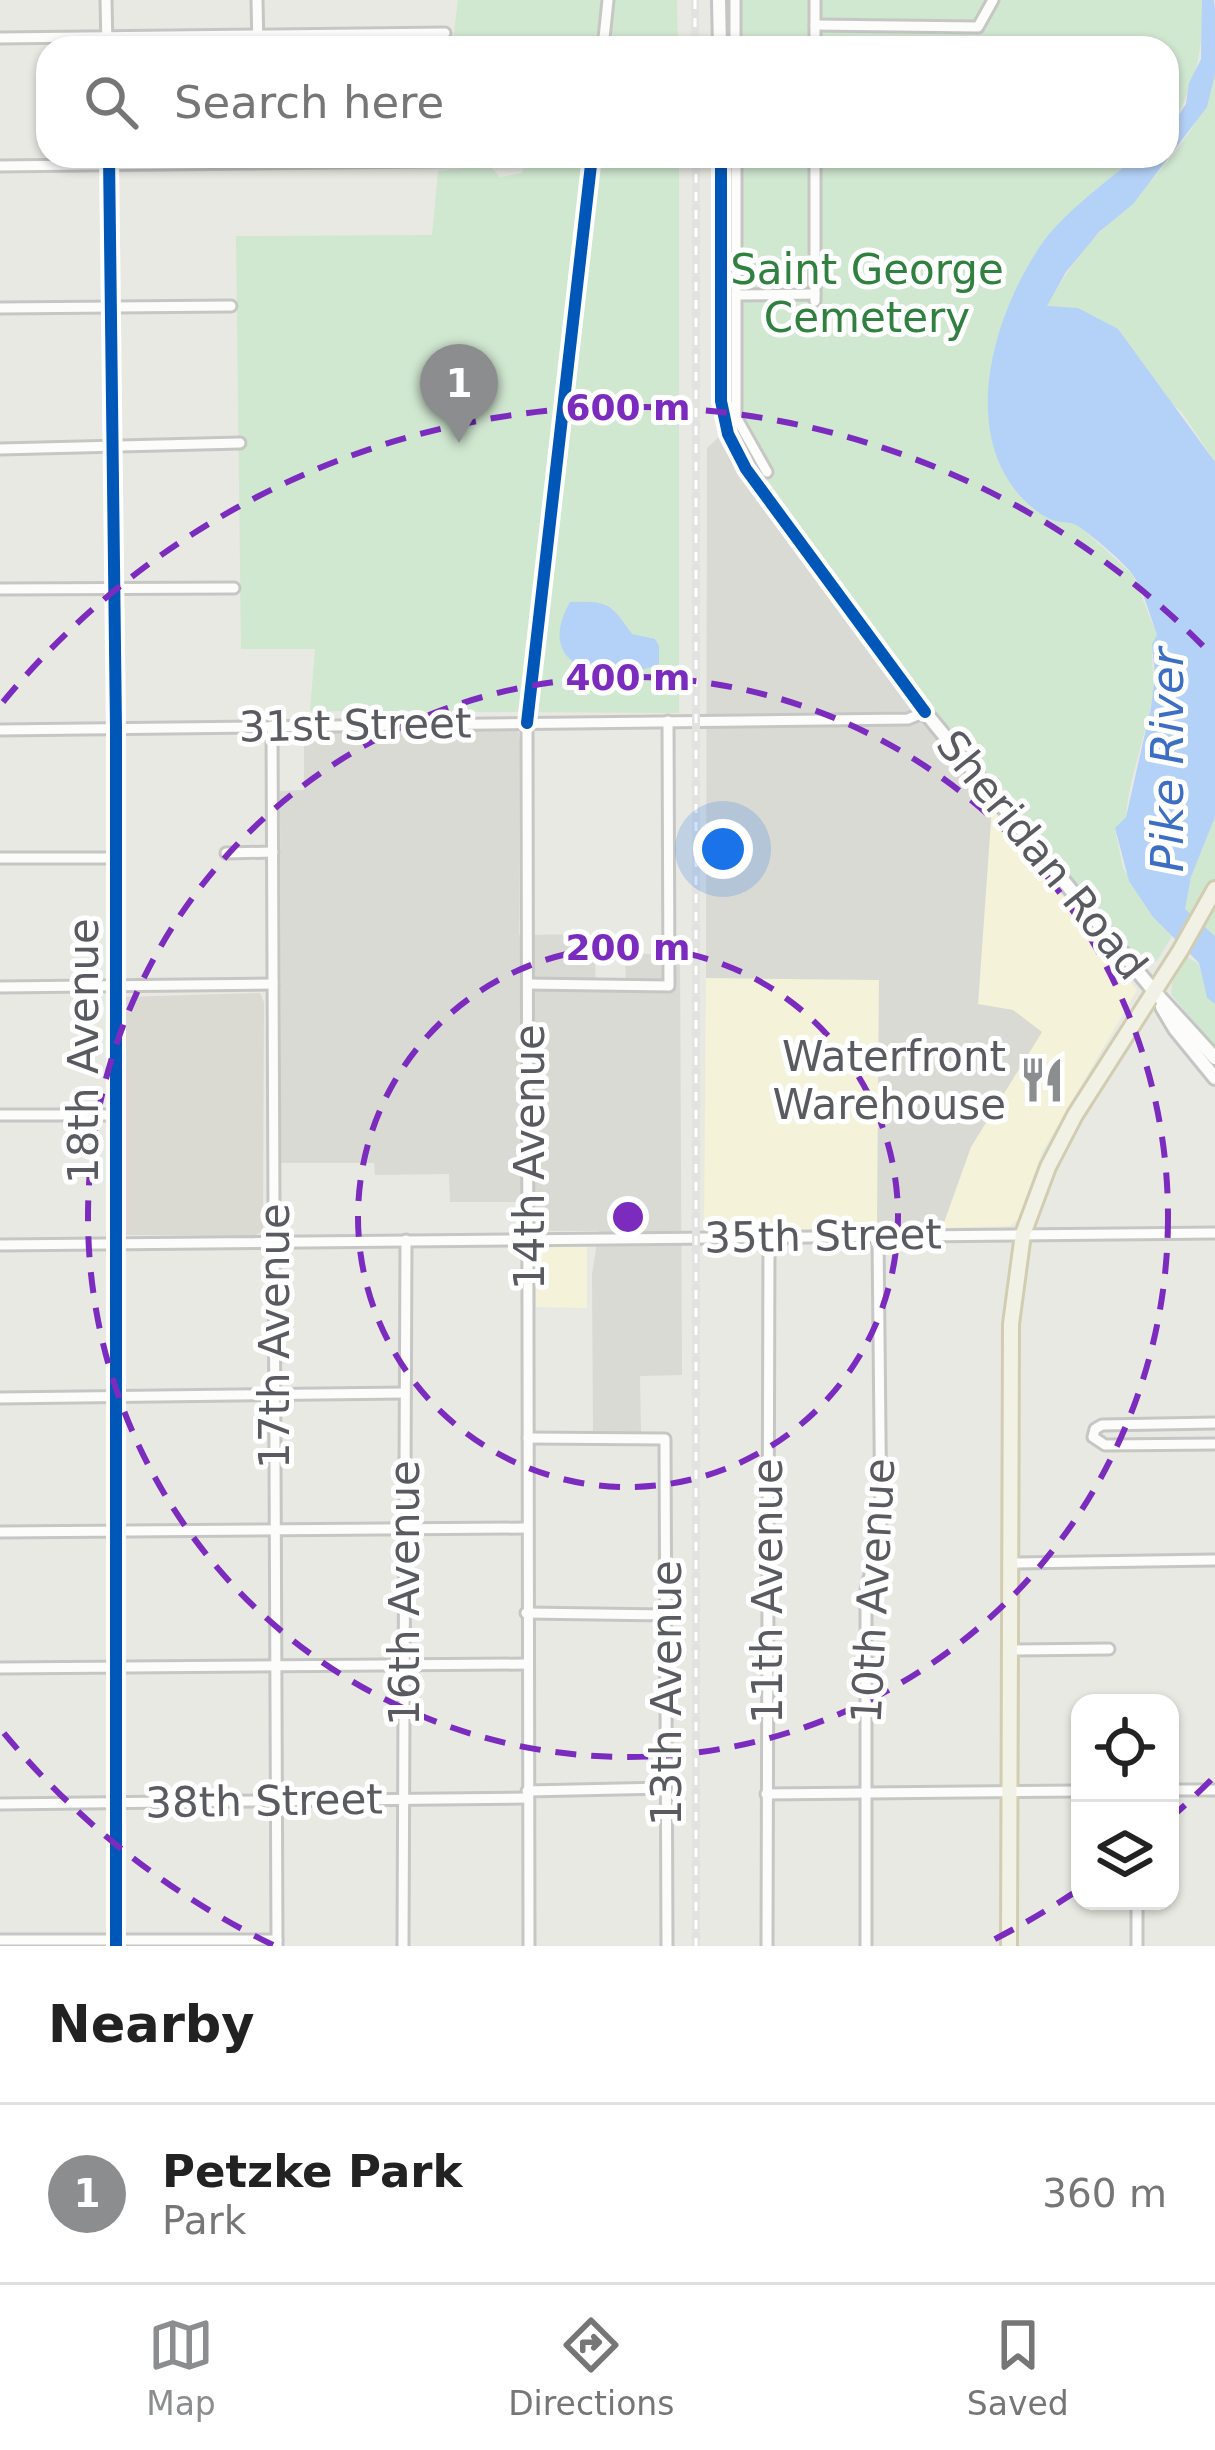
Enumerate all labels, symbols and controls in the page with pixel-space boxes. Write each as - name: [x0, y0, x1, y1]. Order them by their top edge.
- search box: [36, 36, 1179, 168]
- icon: search: [78, 69, 144, 135]
- text: Search here: [174, 76, 444, 129]
- park label: Saint George Cemetery: [730, 245, 1004, 342]
- pin: 1: [420, 344, 498, 443]
- text: 600 m: [565, 387, 691, 428]
- water label: Pike River: [1141, 645, 1194, 872]
- text: 400 m: [565, 657, 691, 698]
- street label: 31st Street: [238, 698, 472, 752]
- street label: Sheridan Road: [927, 721, 1157, 989]
- your location: [693, 819, 753, 879]
- street label: 18th Avenue: [59, 918, 108, 1184]
- text: 200 m: [565, 927, 691, 968]
- street label: 14th Avenue: [505, 1024, 554, 1290]
- place label: Waterfront Warehouse: [773, 1032, 1006, 1129]
- restaurant icon: Waterfront Warehouse: [1017, 1055, 1067, 1105]
- centre of rings: [607, 1196, 649, 1238]
- street label: 17th Avenue: [250, 1203, 299, 1469]
- street label: 35th Street: [704, 1209, 942, 1263]
- street label: 10th Avenue: [842, 1457, 904, 1725]
- street label: 11th Avenue: [743, 1458, 792, 1724]
- street label: 16th Avenue: [380, 1460, 429, 1726]
- street label: 13th Avenue: [642, 1560, 691, 1826]
- map controls: [1071, 1694, 1179, 1910]
- button: locate: [1071, 1694, 1179, 1802]
- street label: 38th Street: [145, 1774, 383, 1828]
- button: layers: [1071, 1802, 1179, 1910]
- text: Nearby: [48, 1995, 255, 2054]
- text: Petzke Park: [162, 2145, 462, 2198]
- text: 1: [73, 2171, 101, 2216]
- text: 360 m: [1042, 2171, 1167, 2216]
- text: Park: [162, 2198, 246, 2243]
- tab: Map: [146, 2312, 216, 2423]
- tab: Directions: [508, 2312, 674, 2423]
- tab: Saved: [967, 2312, 1069, 2423]

